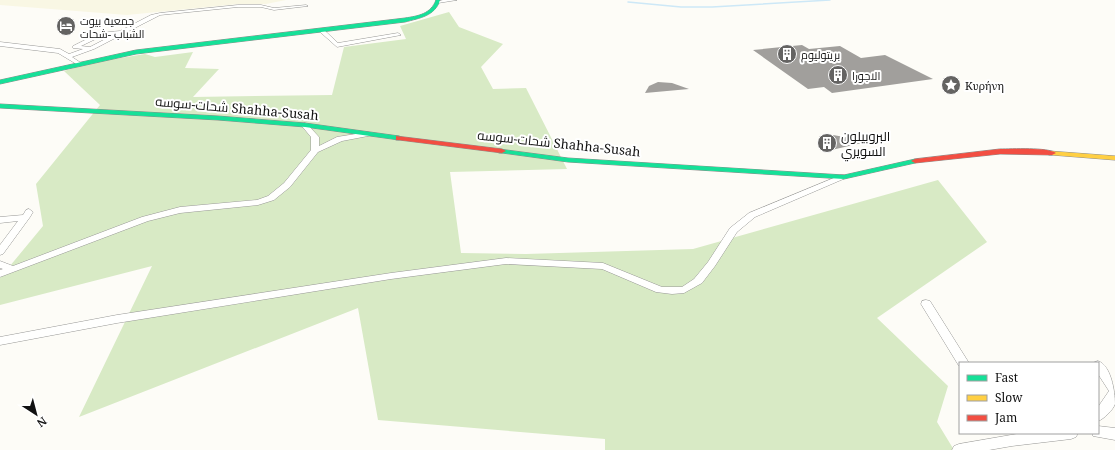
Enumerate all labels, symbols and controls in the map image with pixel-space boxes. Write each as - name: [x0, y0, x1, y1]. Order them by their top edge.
- place label: جمعية بيوت الشباب -شحات: [80, 13, 145, 41]
- hotel icon: جمعية بيوت الشباب -شحات: [55, 15, 77, 37]
- building icon: بريتوليوم: [776, 43, 798, 65]
- place label: بريتوليوم: [801, 47, 840, 63]
- building icon: الاجورا: [827, 64, 849, 86]
- place label: الاجورا: [852, 68, 880, 83]
- place icon: Κυρήνη: [940, 74, 962, 96]
- place label: Κυρήνη: [965, 78, 1004, 93]
- street label: شحات-سوسه Shahha-Susah: [155, 92, 319, 124]
- street label: شحات-سوسه Shahha-Susah: [477, 125, 641, 161]
- place label: البروبيلون السويري: [841, 127, 890, 162]
- building icon: البروبيلون السويري: [816, 132, 838, 154]
- legend: [959, 362, 1099, 434]
- text: Fast: [995, 369, 1018, 386]
- text: Slow: [995, 389, 1023, 406]
- north arrow: [16, 394, 56, 434]
- text: Jam: [994, 409, 1017, 426]
- text: N: [34, 414, 50, 431]

